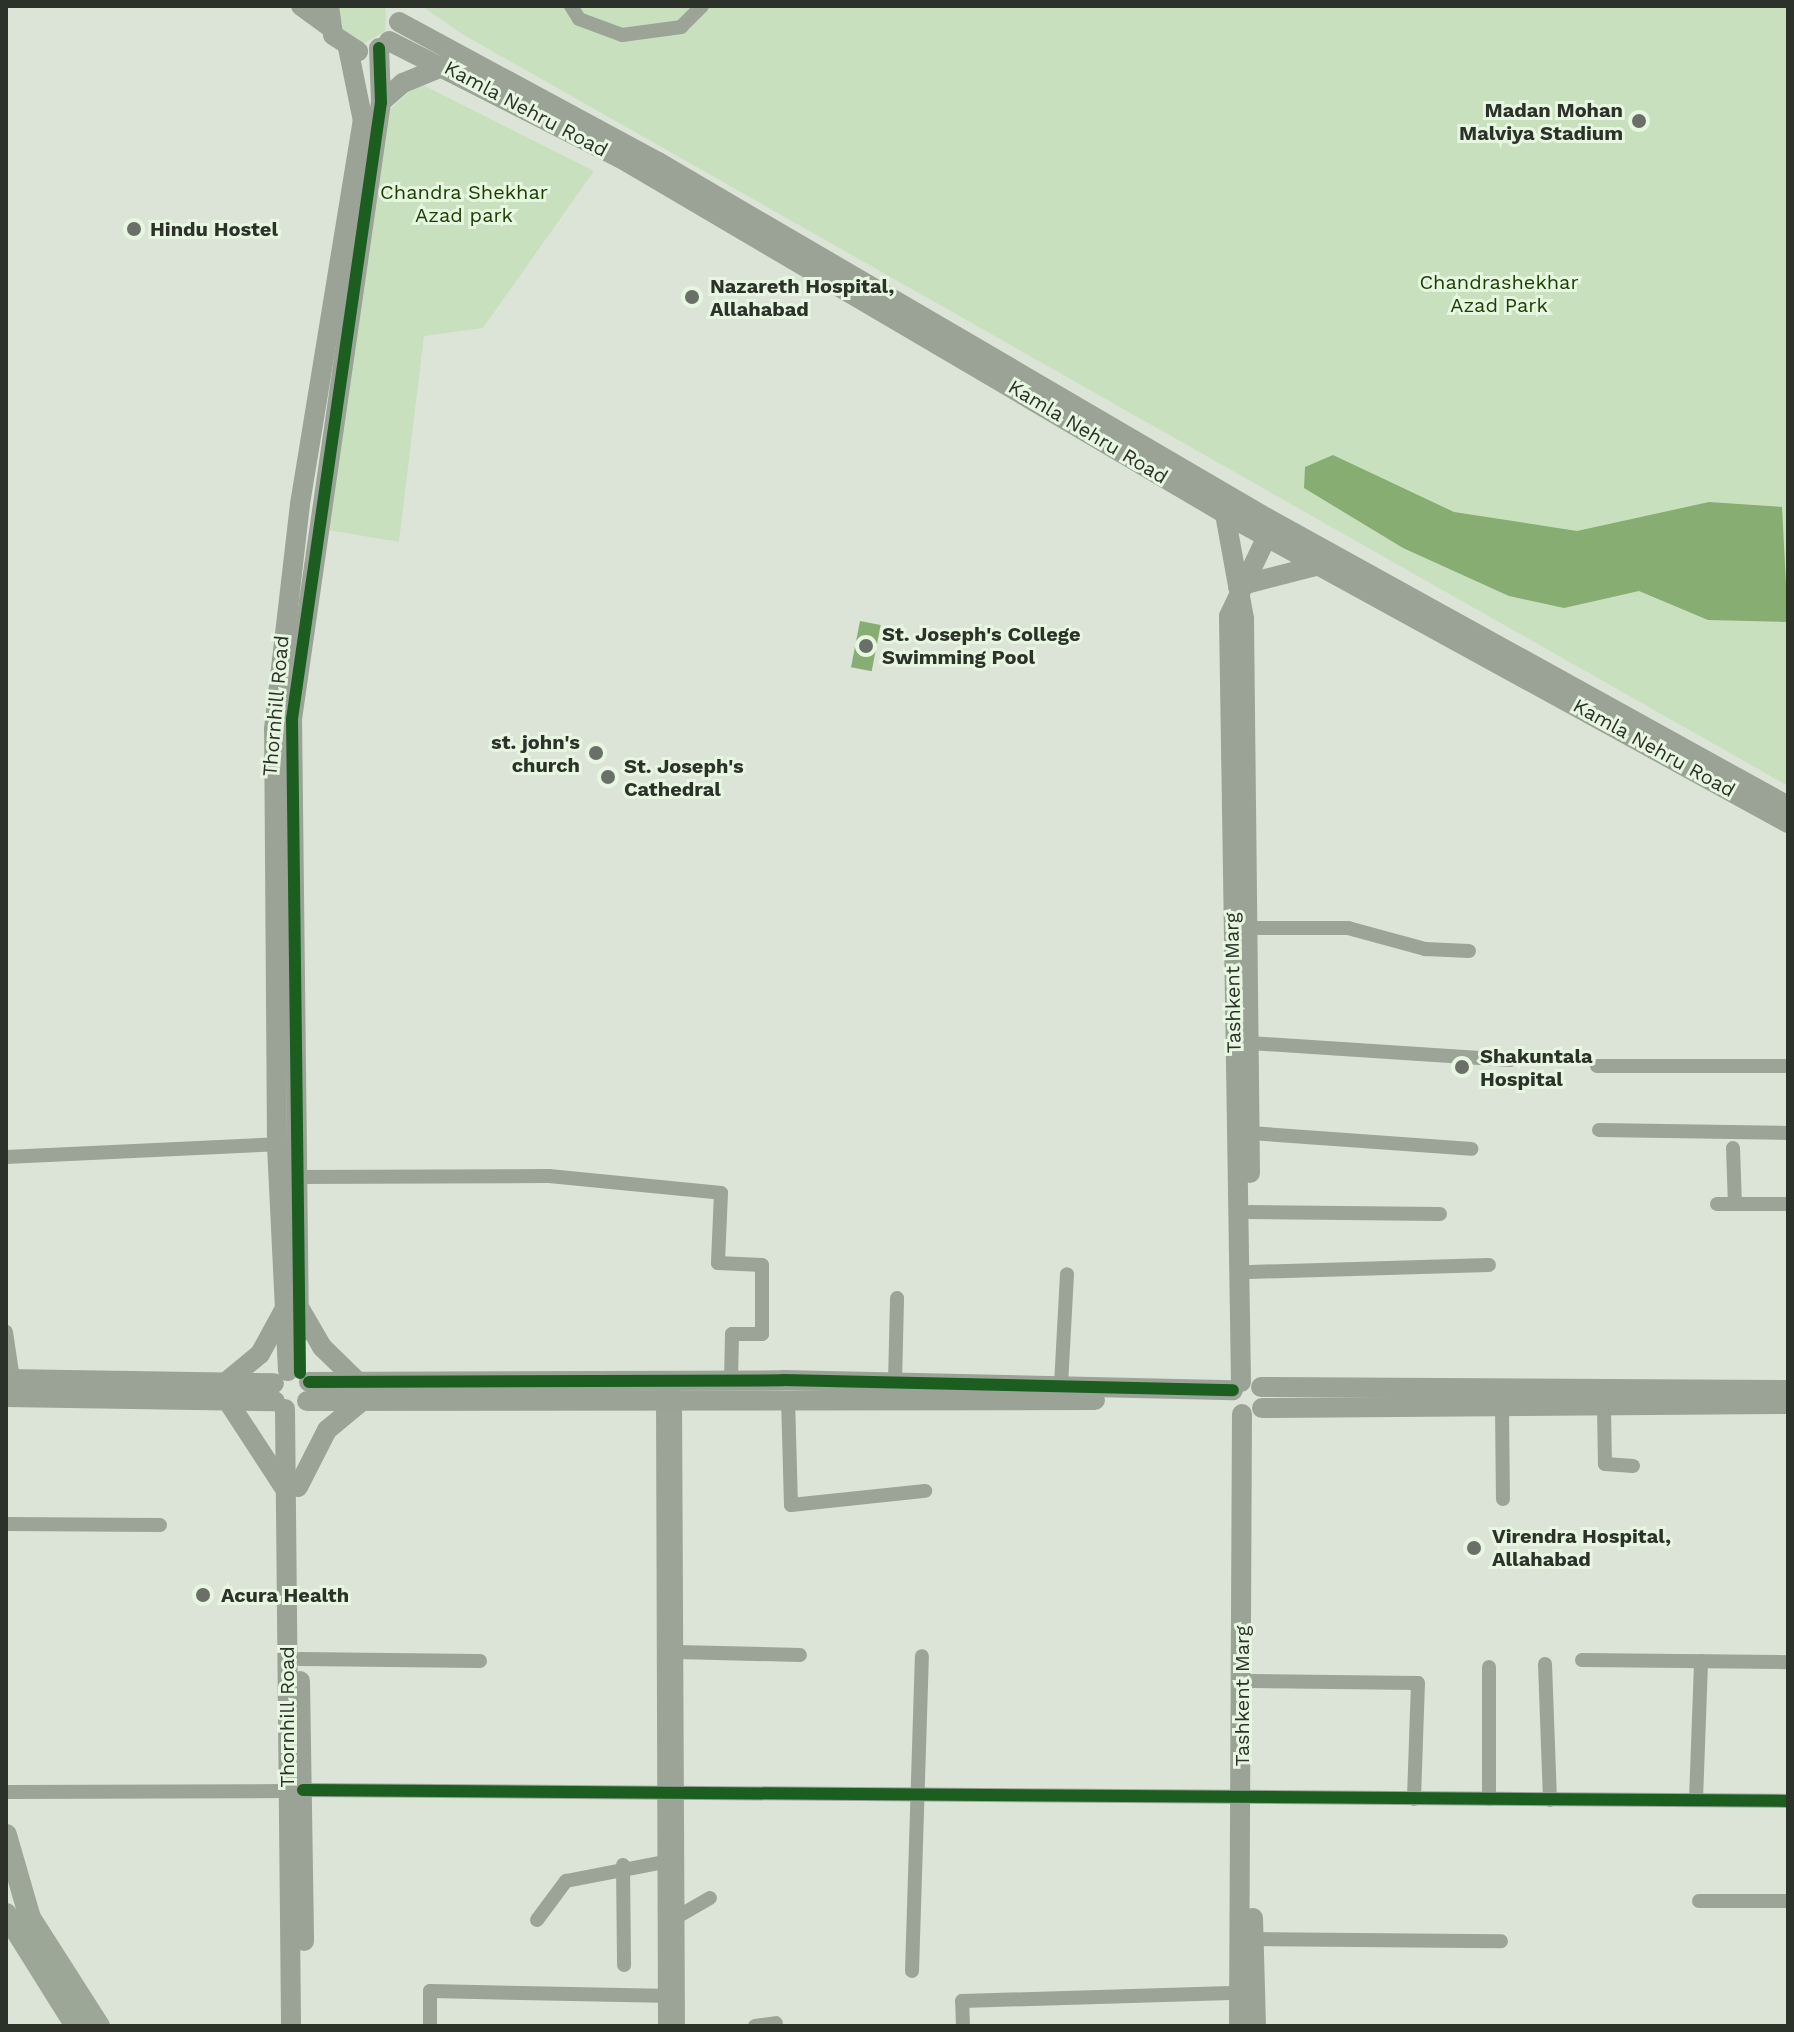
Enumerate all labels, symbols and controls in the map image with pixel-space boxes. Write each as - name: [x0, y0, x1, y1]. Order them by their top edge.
- street label: Kamla Nehru Road: [440, 56, 612, 162]
- place label: Madan Mohan Malviya Stadium: [1459, 98, 1623, 145]
- marker: Madan Mohan Malviya Stadium: [1630, 112, 1648, 130]
- park label: Chandra Shekhar Azad park: [380, 180, 548, 227]
- place label: Hindu Hostel: [150, 217, 278, 241]
- marker: Hindu Hostel: [125, 220, 143, 238]
- park label: Chandrashekhar Azad Park: [1419, 270, 1579, 317]
- place label: Nazareth Hospital, Allahabad: [710, 274, 894, 321]
- marker: Nazareth Hospital, Allahabad: [681, 286, 703, 308]
- street label: Kamla Nehru Road: [1004, 375, 1172, 489]
- place label: St. Joseph's College Swimming Pool: [882, 622, 1081, 669]
- street label: Thornhill Road: [258, 634, 294, 778]
- marker: St. Joseph's College Swimming Pool: [857, 637, 875, 655]
- street label: Kamla Nehru Road: [1569, 693, 1739, 803]
- place label: st. john's church: [491, 730, 580, 777]
- marker: st. john's church: [587, 744, 605, 762]
- place label: St. Joseph's Cathedral: [624, 754, 744, 801]
- marker: St. Joseph's Cathedral: [599, 768, 617, 786]
- street label: Tashkent Marg: [1220, 912, 1246, 1054]
- place label: Shakuntala Hospital: [1480, 1044, 1593, 1091]
- marker: Shakuntala Hospital: [1451, 1056, 1473, 1078]
- place label: Virendra Hospital, Allahabad: [1492, 1524, 1671, 1571]
- marker: Virendra Hospital, Allahabad: [1463, 1537, 1485, 1559]
- place label: Acura Health: [221, 1583, 349, 1607]
- marker: Acura Health: [192, 1584, 214, 1606]
- street label: Tashkent Marg: [1230, 1626, 1254, 1766]
- street label: Thornhill Road: [275, 1646, 299, 1788]

